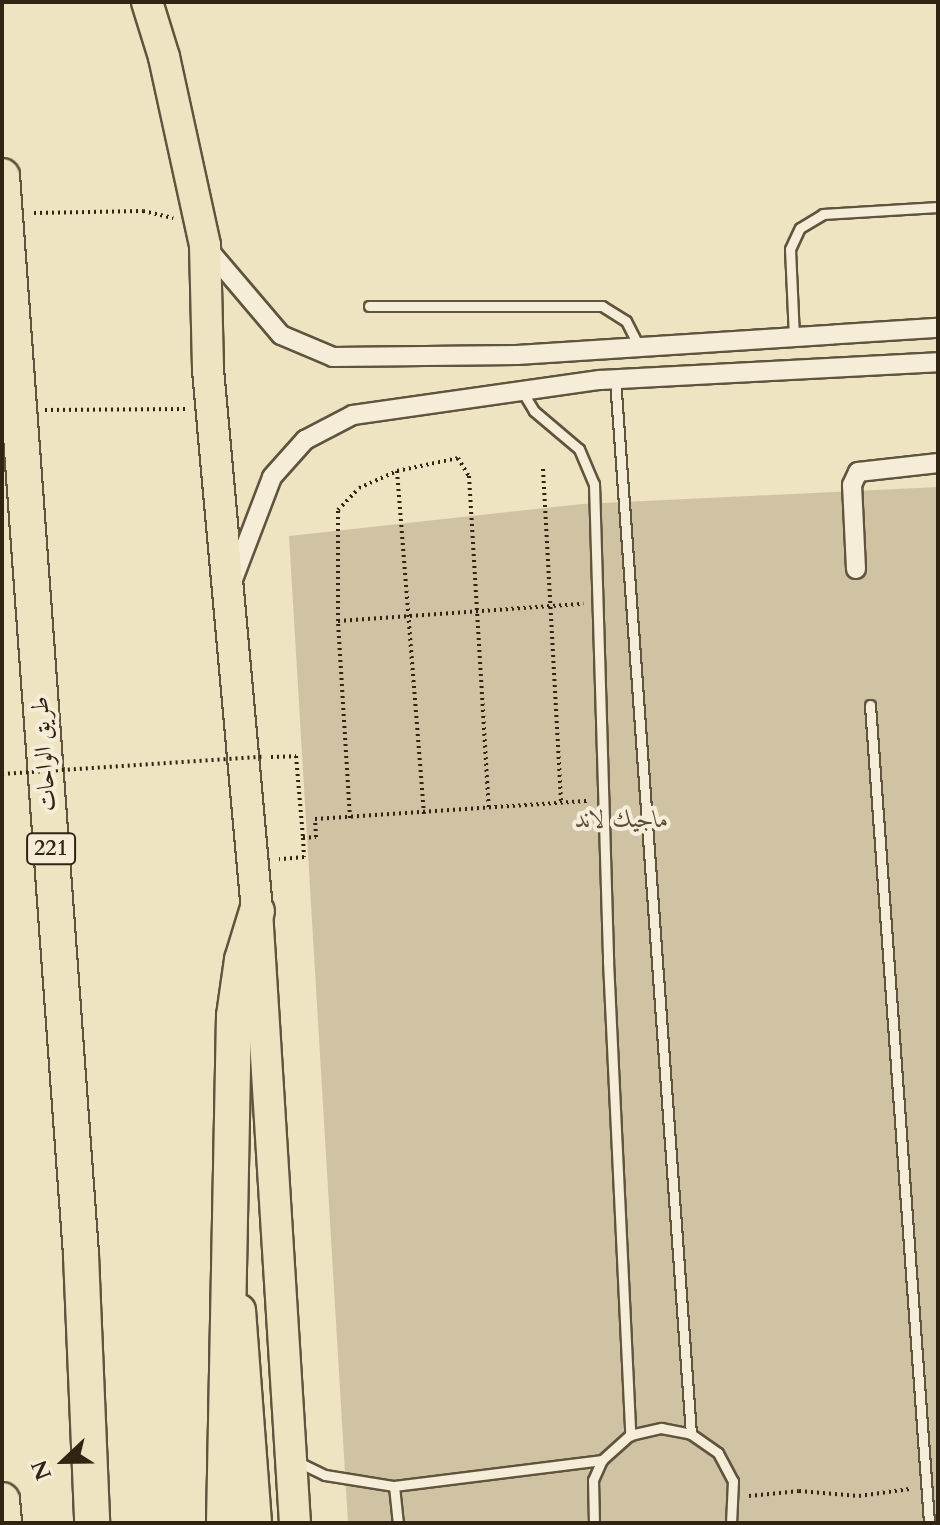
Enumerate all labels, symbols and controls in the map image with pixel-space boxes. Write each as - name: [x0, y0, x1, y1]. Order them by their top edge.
- street label: طريق الواحات: [26, 695, 62, 813]
- park label: ماجيك لاند: [575, 806, 669, 834]
- road number: 221: [25, 831, 77, 867]
- north arrow: [24, 1421, 104, 1501]
- text: N: [24, 1456, 59, 1484]

